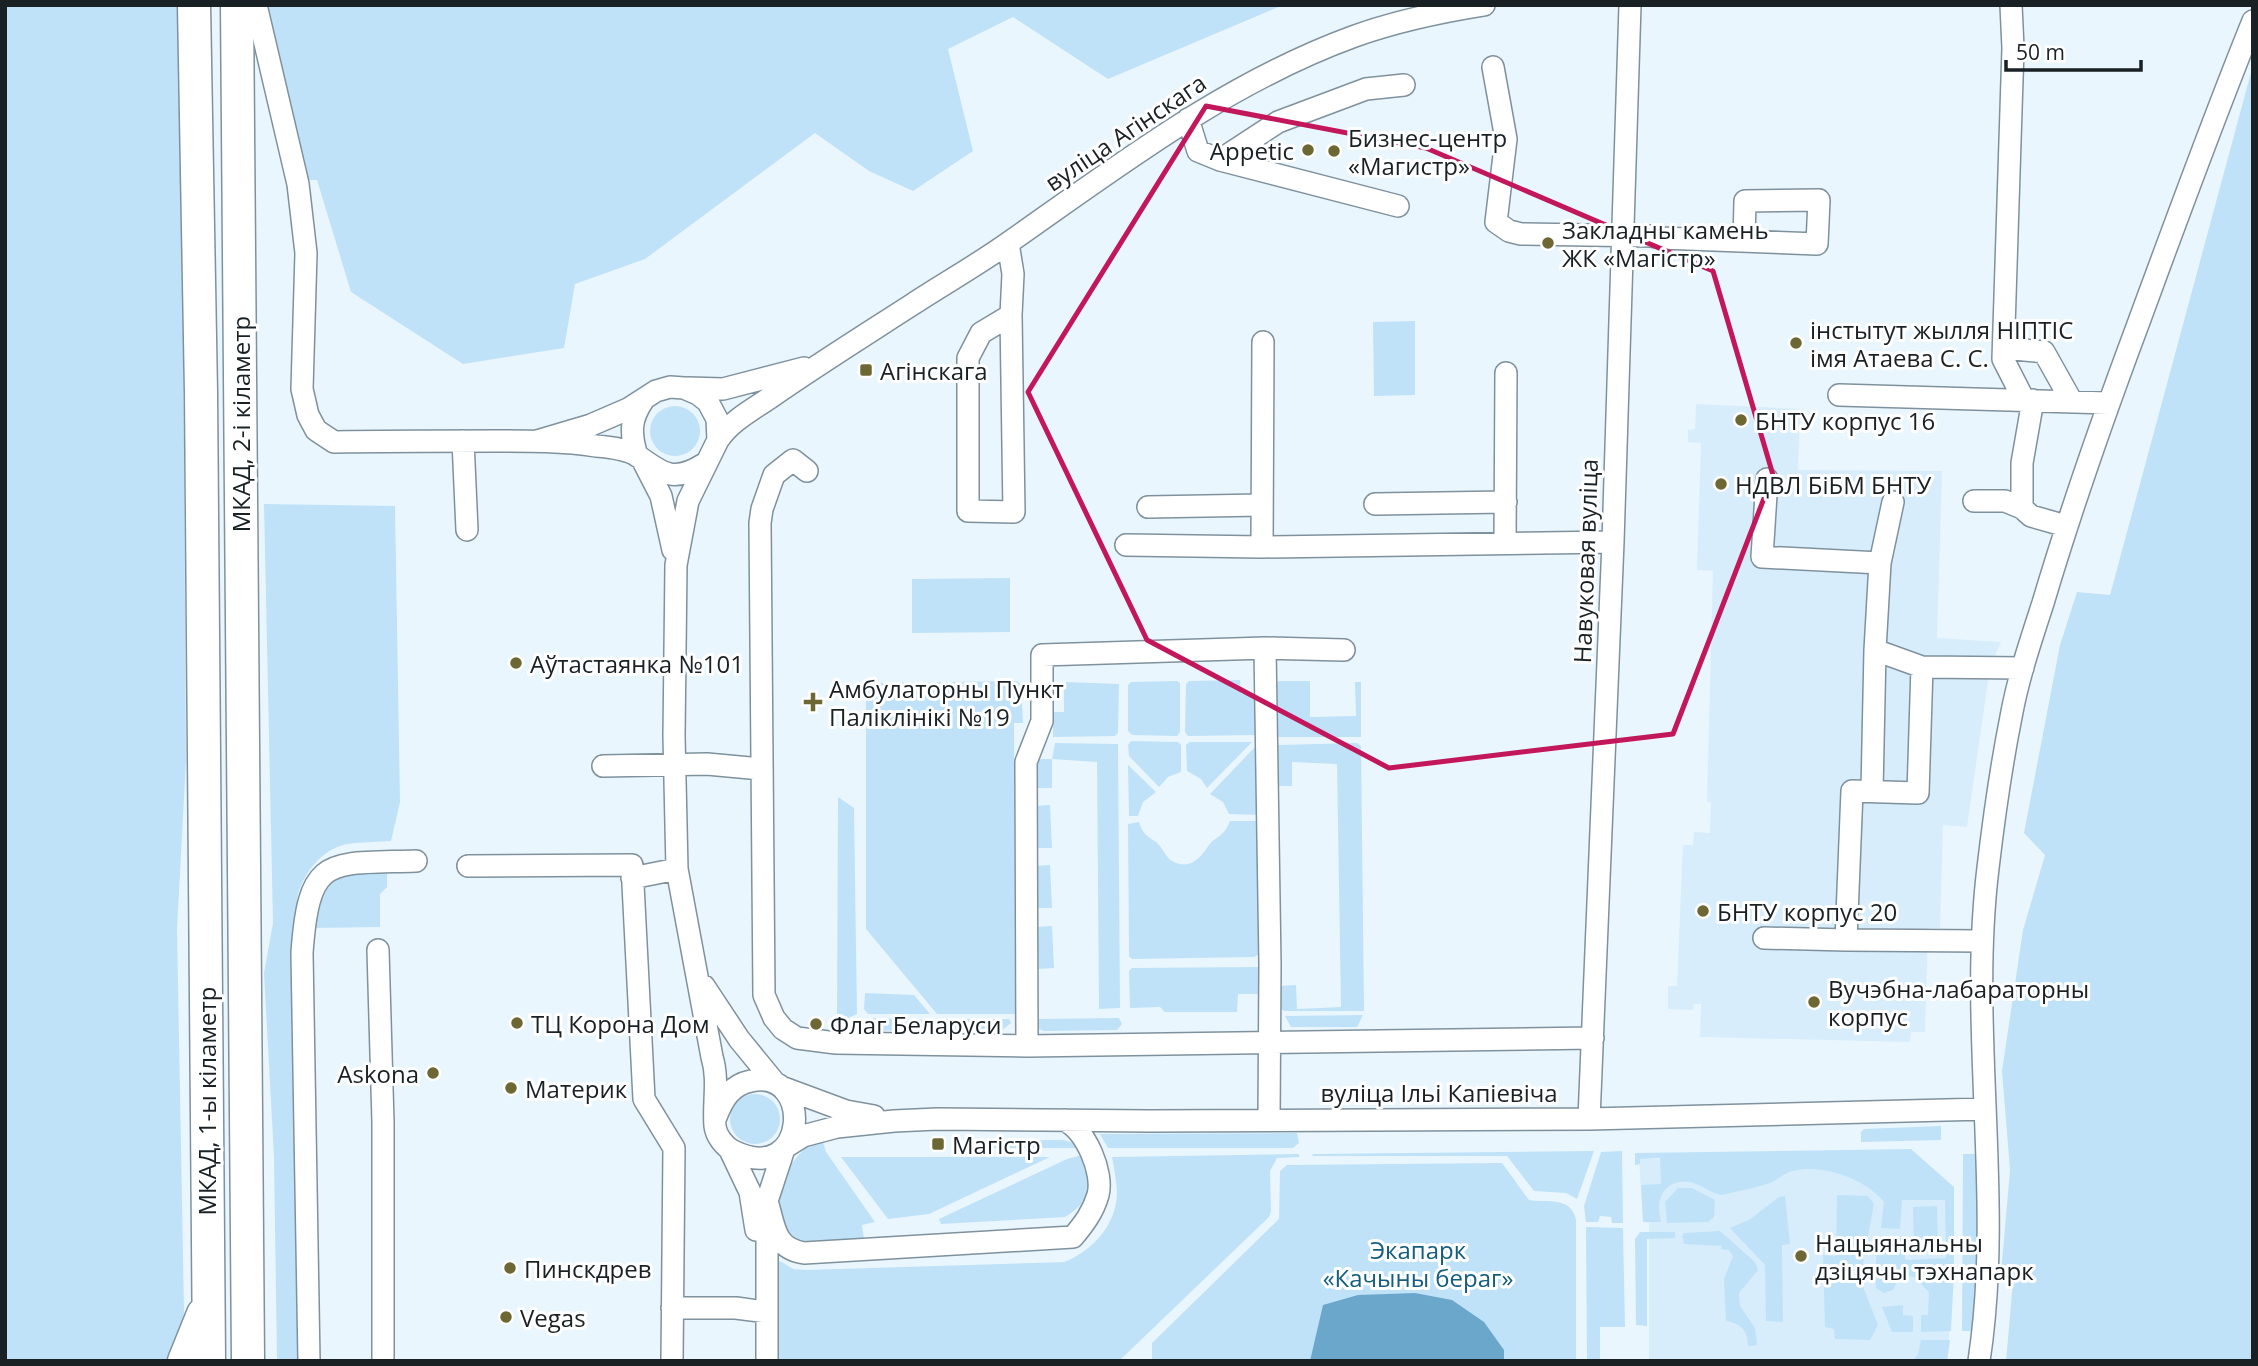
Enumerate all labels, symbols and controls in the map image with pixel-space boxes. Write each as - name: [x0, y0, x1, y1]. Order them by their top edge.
- scale bar: [2006, 28, 2141, 72]
- text: 50 m: [2016, 38, 2065, 66]
- street label: вуліца Агінскага: [1038, 66, 1212, 198]
- place label: Бизнес-центр «Магистр»: [1348, 121, 1507, 182]
- place label: Appetic: [1210, 134, 1294, 167]
- marker: Appetic: [1300, 142, 1316, 158]
- marker: Бизнес-центр «Магистр»: [1326, 143, 1342, 159]
- place label: Закладны камень ЖК «Магістр»: [1562, 213, 1769, 274]
- marker: Закладны камень ЖК «Магістр»: [1540, 235, 1556, 251]
- place label: інстытут жылля НІПТІС імя Атаева С. С.: [1810, 313, 2073, 374]
- street label: МКАД, 2-і кіламетр: [224, 316, 257, 532]
- marker: інстытут жылля НІПТІС імя Атаева С. С.: [1788, 335, 1804, 351]
- place label: Агінскага: [880, 354, 988, 387]
- marker: Агінскага: [858, 362, 874, 378]
- place label: БНТУ корпус 16: [1755, 404, 1935, 437]
- marker: БНТУ корпус 16: [1733, 412, 1749, 428]
- street label: Навуковая вуліца: [1565, 458, 1605, 664]
- place label: НДВЛ БіБМ БНТУ: [1735, 468, 1932, 501]
- marker: НДВЛ БіБМ БНТУ: [1713, 476, 1729, 492]
- place label: Аўтастаянка №101: [530, 647, 744, 680]
- marker: Аўтастаянка №101: [508, 655, 524, 671]
- place label: Амбулаторны Пункт Паліклінікі №19: [829, 672, 1064, 733]
- marker: Амбулаторны Пункт Паліклінікі №19: [803, 692, 823, 712]
- place label: БНТУ корпус 20: [1717, 895, 1897, 928]
- marker: БНТУ корпус 20: [1695, 903, 1711, 919]
- place label: Вучэбна-лабараторны корпус: [1828, 972, 2089, 1033]
- street label: МКАД, 1-ы кіламетр: [190, 987, 223, 1215]
- marker: Вучэбна-лабараторны корпус: [1806, 994, 1822, 1010]
- place label: ТЦ Корона Дом: [531, 1007, 710, 1040]
- place label: Флаг Беларуси: [830, 1008, 1001, 1041]
- marker: ТЦ Корона Дом: [509, 1015, 525, 1031]
- marker: Флаг Беларуси: [808, 1016, 824, 1032]
- place label: Askona: [337, 1057, 419, 1090]
- marker: Askona: [425, 1065, 441, 1081]
- place label: Материк: [525, 1072, 628, 1105]
- street label: вуліца Ільі Капіевіча: [1320, 1076, 1558, 1109]
- marker: Материк: [503, 1080, 519, 1096]
- place label: Магістр: [952, 1128, 1041, 1161]
- marker: Магістр: [930, 1136, 946, 1152]
- place label: Нацыянальны дзіцячы тэхнапарк: [1815, 1226, 2034, 1287]
- park label: Экапарк «Качыны бераг»: [1323, 1233, 1513, 1294]
- marker: Нацыянальны дзіцячы тэхнапарк: [1793, 1248, 1809, 1264]
- place label: Пинскдрев: [524, 1252, 652, 1285]
- marker: Пинскдрев: [502, 1260, 518, 1276]
- place label: Vegas: [520, 1301, 586, 1334]
- marker: Vegas: [498, 1309, 514, 1325]

